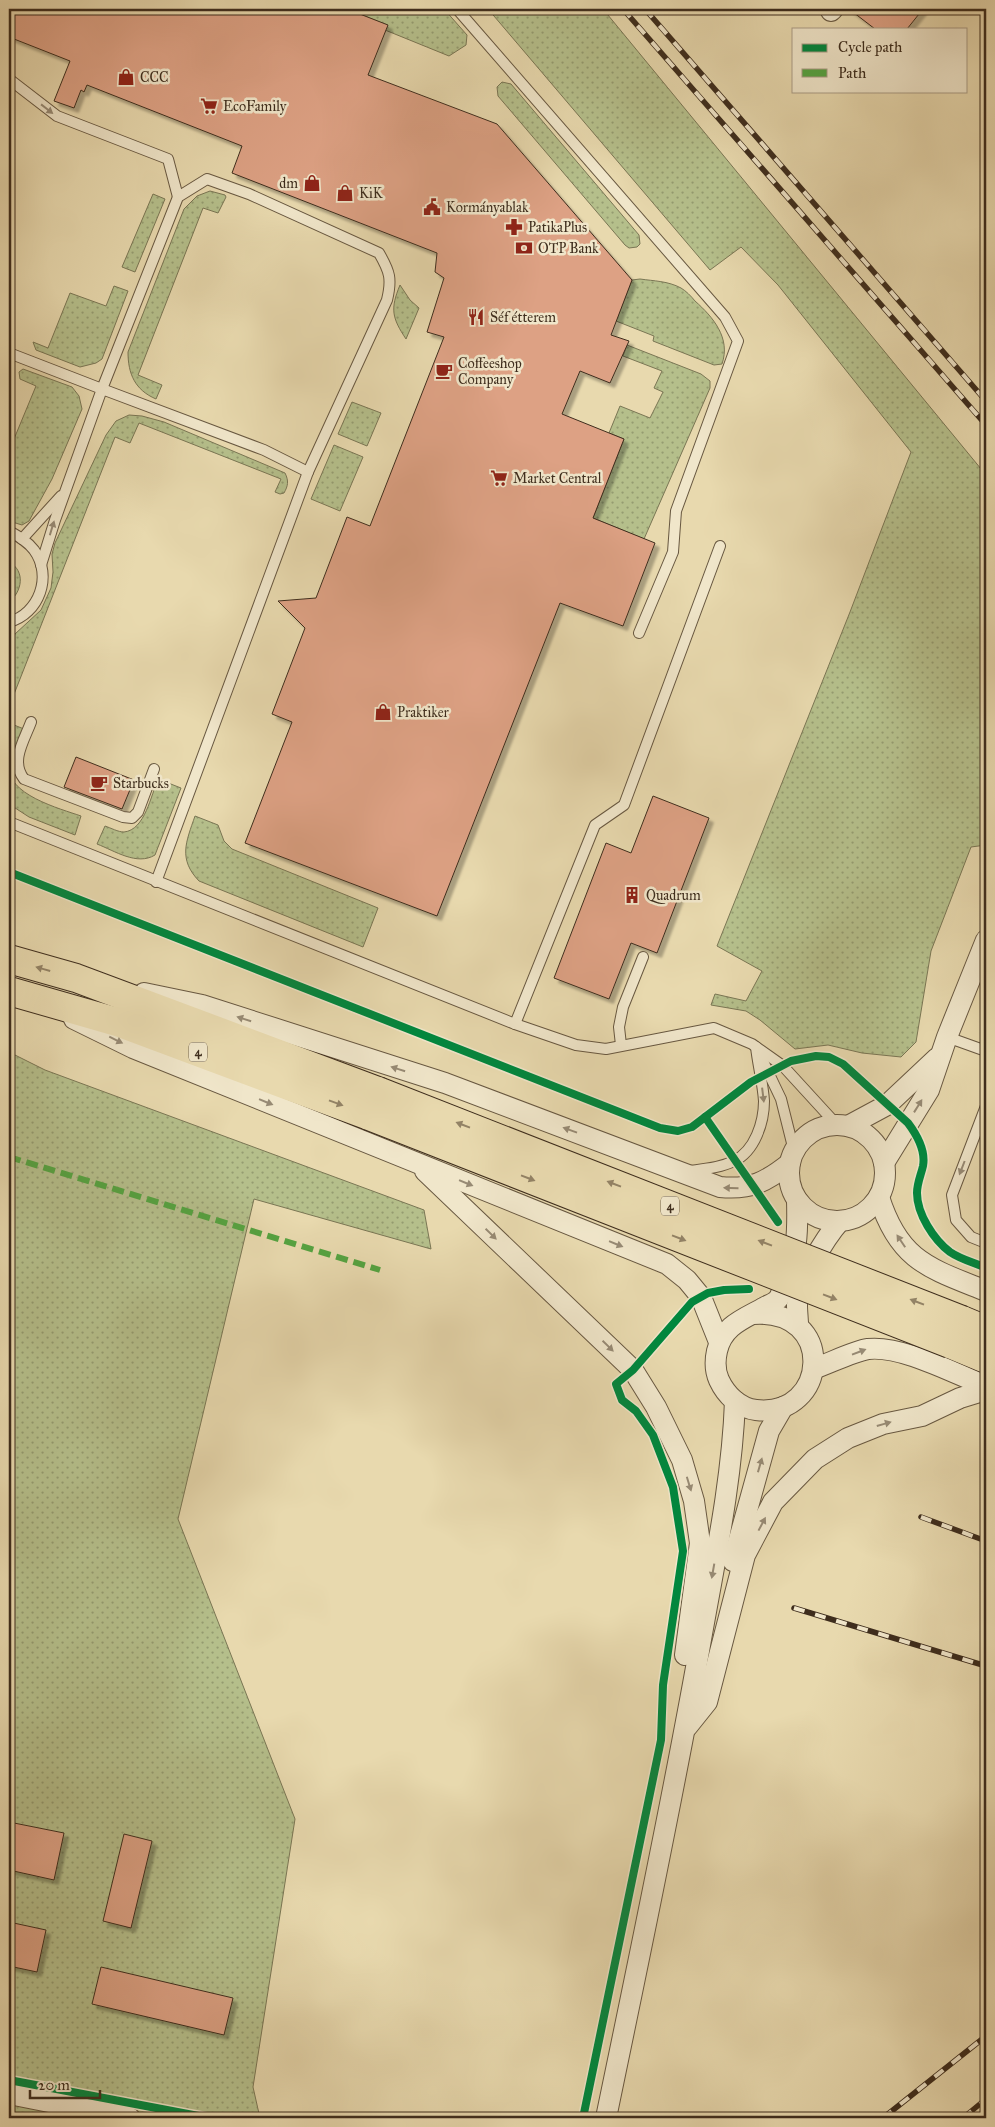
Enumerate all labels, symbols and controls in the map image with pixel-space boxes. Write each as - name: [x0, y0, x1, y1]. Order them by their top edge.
- legend: [792, 28, 968, 92]
- text: Cycle path: [838, 38, 903, 56]
- text: Path: [838, 64, 867, 82]
- shop icon: CCC: [116, 67, 136, 87]
- place label: CCC: [140, 69, 169, 86]
- supermarket icon: EcoFamily: [199, 96, 219, 116]
- place label: EcoFamily: [223, 98, 287, 115]
- one-way arrow: [40, 103, 53, 114]
- shop icon: dm: [302, 173, 322, 193]
- place label: dm: [279, 175, 298, 192]
- shop icon: KiK: [335, 183, 355, 203]
- place label: KiK: [359, 185, 384, 202]
- public building icon: Kormányablak: [422, 197, 442, 217]
- place label: Kormányablak: [446, 199, 529, 216]
- pharmacy icon: PatikaPlus: [504, 217, 524, 237]
- place label: PatikaPlus: [528, 219, 587, 236]
- bank icon: OTP Bank: [514, 238, 534, 258]
- place label: OTP Bank: [538, 240, 599, 257]
- restaurant icon: Séf étterem: [466, 307, 486, 327]
- place label: Séf étterem: [490, 309, 556, 326]
- place label: Coffeeshop Company: [458, 355, 522, 388]
- cafe icon: Coffeeshop Company: [434, 361, 454, 381]
- supermarket icon: Market Central: [489, 468, 509, 488]
- place label: Market Central: [513, 470, 602, 487]
- one-way arrow: [49, 521, 57, 536]
- shop icon: Praktiker: [373, 702, 393, 722]
- place label: Praktiker: [397, 704, 450, 721]
- cafe icon: Starbucks: [89, 773, 109, 793]
- place label: Starbucks: [113, 775, 169, 792]
- building icon: Quadrum: [622, 885, 642, 905]
- place label: Quadrum: [646, 887, 701, 904]
- one-way arrow: [35, 964, 50, 972]
- one-way arrow: [236, 1014, 251, 1022]
- one-way arrow: [109, 1036, 124, 1044]
- road number: 4: [189, 1042, 207, 1062]
- one-way arrow: [391, 1064, 406, 1072]
- one-way arrow: [759, 1088, 767, 1104]
- one-way arrow: [259, 1099, 274, 1106]
- one-way arrow: [329, 1100, 343, 1108]
- one-way arrow: [914, 1100, 923, 1113]
- one-way arrow: [455, 1120, 470, 1128]
- one-way arrow: [562, 1126, 577, 1133]
- one-way arrow: [958, 1161, 966, 1175]
- one-way arrow: [521, 1175, 535, 1183]
- one-way arrow: [459, 1179, 474, 1187]
- one-way arrow: [606, 1180, 621, 1188]
- one-way arrow: [723, 1184, 739, 1192]
- road number: 4: [661, 1196, 679, 1216]
- one-way arrow: [484, 1228, 496, 1240]
- one-way arrow: [672, 1234, 687, 1242]
- one-way arrow: [896, 1234, 905, 1248]
- one-way arrow: [757, 1239, 772, 1247]
- one-way arrow: [609, 1240, 624, 1248]
- one-way arrow: [823, 1294, 838, 1302]
- one-way arrow: [909, 1298, 924, 1306]
- one-way arrow: [602, 1340, 614, 1352]
- one-way arrow: [852, 1348, 867, 1356]
- one-way arrow: [877, 1420, 892, 1428]
- one-way arrow: [756, 1458, 764, 1473]
- one-way arrow: [685, 1477, 693, 1492]
- one-way arrow: [757, 1517, 766, 1531]
- one-way arrow: [709, 1563, 717, 1579]
- scale bar: [30, 2067, 100, 2099]
- text: 20 m: [38, 2076, 70, 2094]

